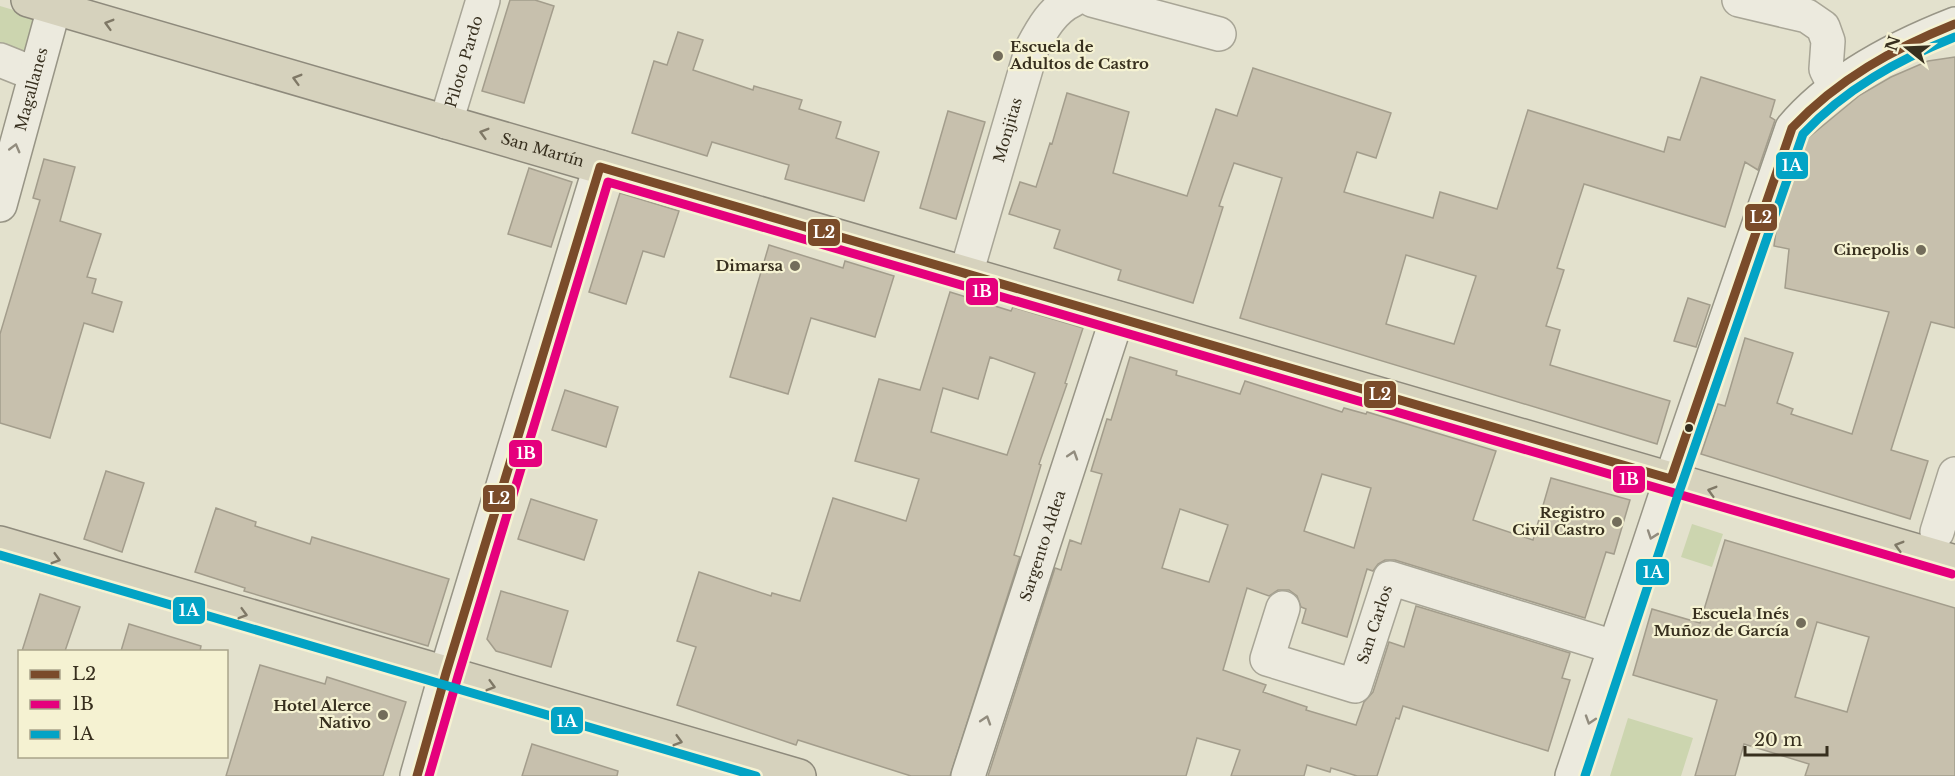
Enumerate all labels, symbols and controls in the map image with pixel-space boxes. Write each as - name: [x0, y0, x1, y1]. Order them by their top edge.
- street label: Piloto Pardo: [441, 13, 487, 110]
- north arrow: [1877, 18, 1937, 78]
- one-way arrow: [105, 19, 115, 31]
- text: N: [1881, 33, 1905, 54]
- place label: Escuela de Adultos de Castro: [1009, 37, 1149, 73]
- street label: Magallanes: [11, 45, 52, 133]
- marker: Escuela de Adultos de Castro: [991, 49, 1005, 63]
- one-way arrow: [292, 74, 303, 86]
- street label: Monjitas: [989, 95, 1026, 164]
- one-way arrow: [479, 128, 490, 140]
- street label: San Martín: [499, 128, 586, 171]
- one-way arrow: [8, 143, 20, 154]
- line badge: 1A: [1775, 151, 1809, 180]
- text: 1A: [1782, 155, 1803, 175]
- line badge: L2: [1744, 203, 1778, 232]
- text: L2: [1750, 207, 1772, 227]
- line badge: L2: [807, 218, 841, 247]
- text: L2: [813, 222, 835, 242]
- place label: Cinepolis: [1833, 240, 1909, 259]
- marker: Cinepolis: [1914, 243, 1928, 257]
- place label: Dimarsa: [716, 256, 783, 275]
- marker: Dimarsa: [788, 259, 802, 273]
- line badge: 1B: [965, 277, 999, 306]
- text: 1B: [972, 281, 992, 301]
- line badge: L2: [1363, 380, 1397, 409]
- text: L2: [1369, 384, 1391, 404]
- unlabelled marker: [1683, 422, 1695, 434]
- line badge: 1B: [508, 439, 543, 468]
- text: 1B: [516, 443, 536, 463]
- one-way arrow: [1065, 450, 1078, 461]
- line badge: 1B: [1612, 465, 1646, 494]
- text: 1B: [1619, 469, 1639, 489]
- line badge: L2: [482, 484, 516, 513]
- one-way arrow: [1707, 486, 1718, 498]
- street label: Sargento Aldea: [1015, 487, 1070, 604]
- text: L2: [488, 488, 510, 508]
- place label: Registro Civil Castro: [1512, 503, 1605, 539]
- marker: Registro Civil Castro: [1610, 515, 1624, 529]
- one-way arrow: [1647, 529, 1659, 540]
- one-way arrow: [1894, 541, 1905, 553]
- one-way arrow: [50, 552, 61, 564]
- line badge: 1A: [1635, 558, 1670, 586]
- text: 1A: [1643, 562, 1664, 582]
- street label: San Carlos: [1353, 583, 1396, 666]
- line badge: 1A: [172, 596, 206, 625]
- text: 1A: [179, 600, 200, 620]
- place label: Escuela Inés Muñoz de García: [1653, 604, 1789, 640]
- one-way arrow: [237, 607, 248, 619]
- marker: Escuela Inés Muñoz de García: [1794, 616, 1808, 630]
- legend: [18, 650, 228, 758]
- text: L2: [72, 663, 96, 685]
- one-way arrow: [485, 679, 496, 691]
- text: 1B: [72, 693, 94, 715]
- place label: Hotel Alerce Nativo: [273, 696, 371, 732]
- line badge: 1A: [550, 706, 584, 735]
- marker: Hotel Alerce Nativo: [376, 708, 390, 722]
- text: 1A: [557, 711, 578, 731]
- one-way arrow: [1585, 714, 1598, 725]
- one-way arrow: [979, 715, 991, 726]
- scale bar: [1745, 719, 1828, 757]
- text: 1A: [72, 723, 95, 745]
- text: 20 m: [1754, 729, 1802, 751]
- one-way arrow: [672, 734, 683, 746]

